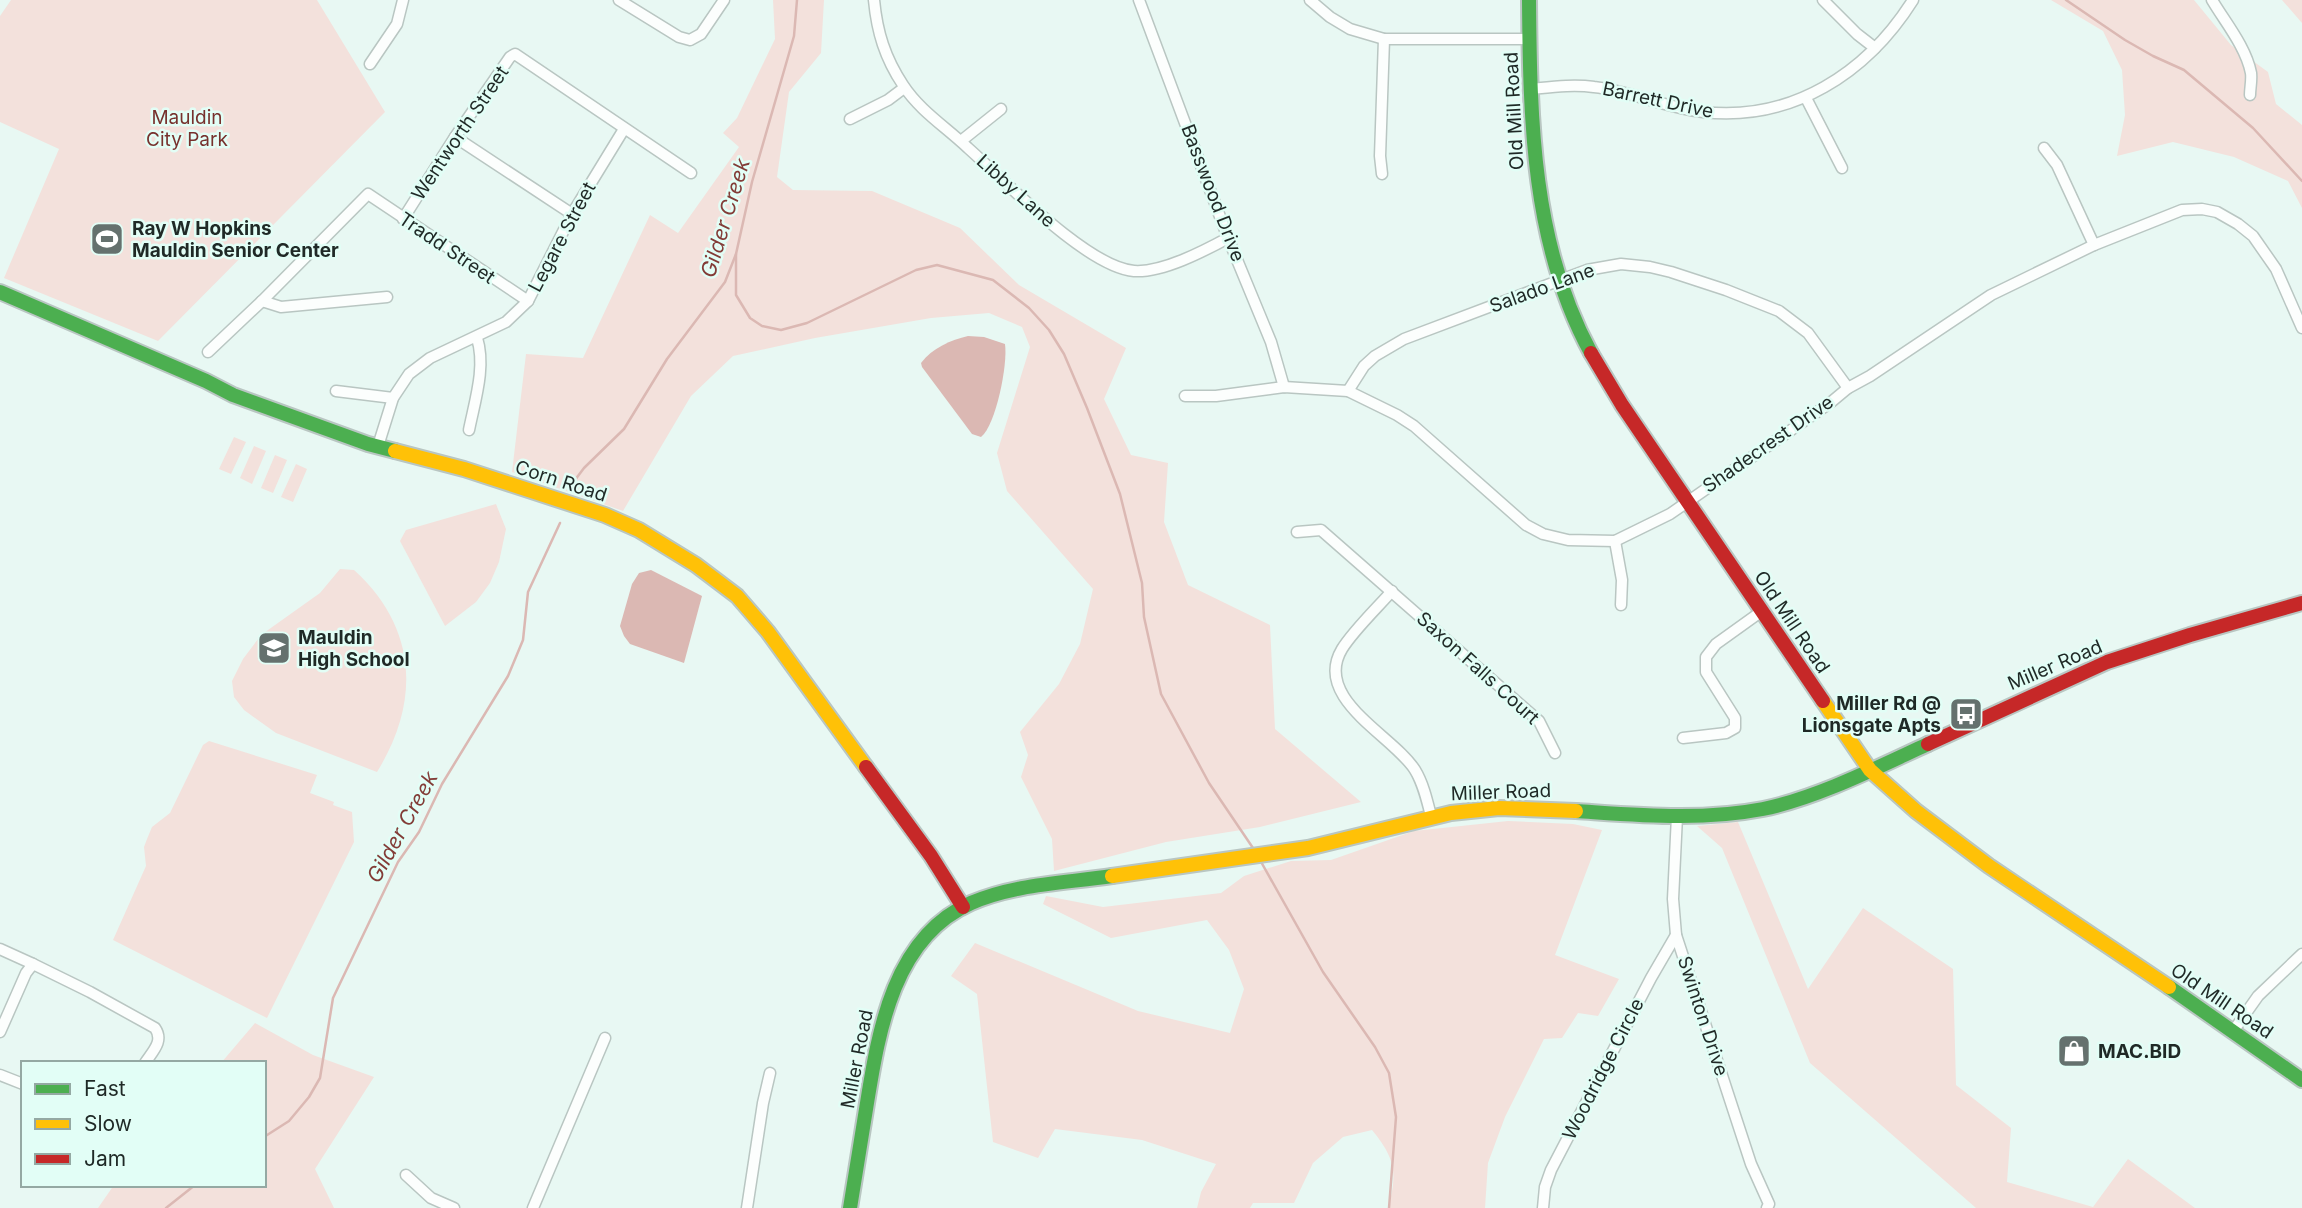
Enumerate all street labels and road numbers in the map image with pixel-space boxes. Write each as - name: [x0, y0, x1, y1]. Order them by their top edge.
- street label: Old Mill Road: [1499, 51, 1529, 171]
- street label: Wentworth Street: [407, 61, 513, 205]
- street label: Barrett Drive: [1600, 77, 1716, 123]
- street label: Basswood Drive: [1176, 121, 1250, 265]
- street label: Libby Lane: [972, 150, 1060, 232]
- street label: Legare Street: [523, 178, 601, 296]
- street label: Tradd Street: [394, 207, 500, 289]
- street label: Salado Lane: [1486, 258, 1598, 318]
- street label: Shadecrest Drive: [1698, 390, 1838, 498]
- street label: Corn Road: [512, 455, 610, 507]
- street label: Old Mill Road: [1749, 567, 1835, 677]
- street label: Saxon Falls Court: [1412, 607, 1544, 729]
- street label: Miller Road: [2004, 635, 2106, 695]
- street label: Miller Road: [1450, 779, 1552, 805]
- street label: Swinton Drive: [1673, 953, 1733, 1079]
- street label: Old Mill Road: [2167, 958, 2277, 1044]
- street label: Woodridge Circle: [1557, 994, 1649, 1144]
- street label: Miller Road: [836, 1008, 878, 1110]

